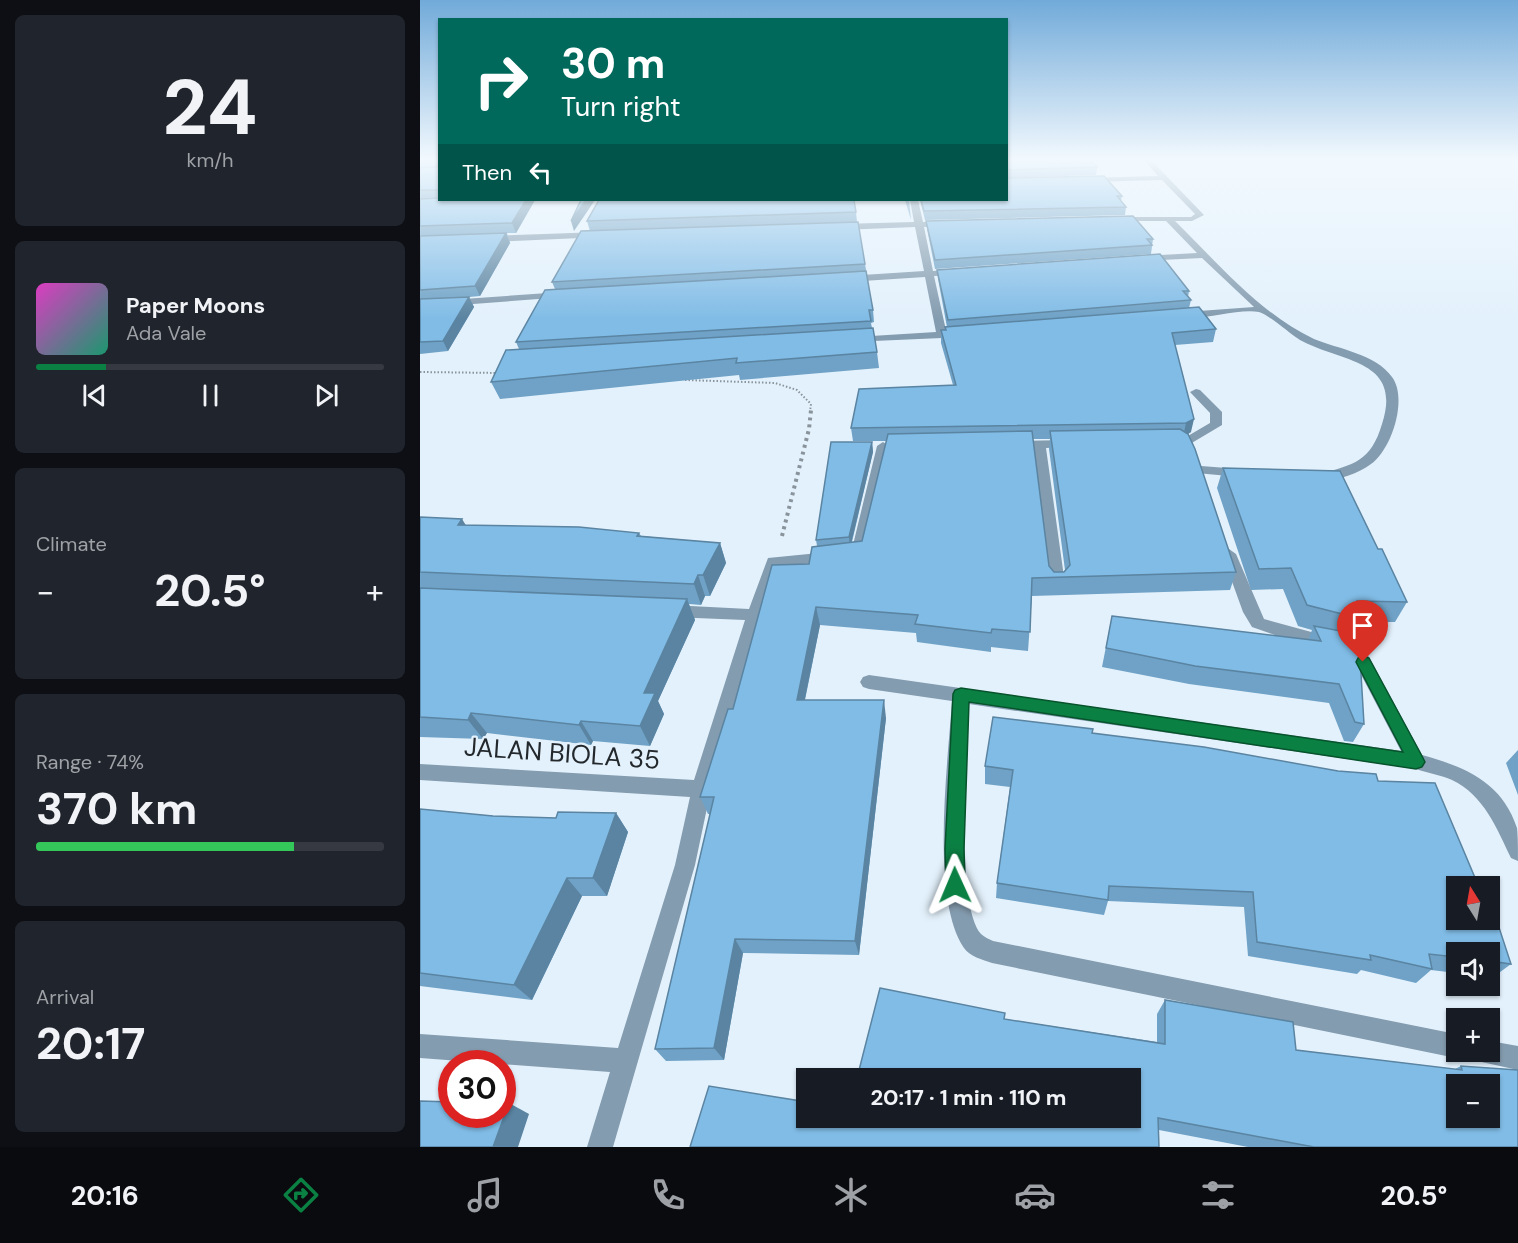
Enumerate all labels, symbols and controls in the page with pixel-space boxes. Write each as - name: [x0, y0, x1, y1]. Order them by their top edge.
- text: 30 m: [561, 36, 665, 91]
- icon: right: [462, 42, 540, 120]
- text: 24: [162, 57, 258, 158]
- text: Turn right: [561, 89, 681, 124]
- text: km/h: [186, 147, 234, 173]
- icon: left: [524, 156, 557, 189]
- text: Then: [462, 158, 512, 187]
- text: Paper Moons: [126, 291, 265, 320]
- text: Ada Vale: [126, 320, 206, 346]
- icon: previous: [78, 379, 111, 412]
- icon: pause: [194, 379, 227, 412]
- icon: next: [310, 379, 343, 412]
- text: Climate: [36, 531, 107, 557]
- text: 20.5°: [154, 561, 266, 620]
- text: −: [36, 570, 54, 613]
- text: +: [366, 570, 384, 613]
- pin: [1337, 600, 1388, 662]
- icon: arrive: [1346, 609, 1379, 642]
- street label: JALAN BIOLA 35: [463, 729, 661, 777]
- text: Range · 74%: [36, 749, 144, 775]
- text: 370 km: [36, 779, 197, 838]
- position arrow: [923, 853, 987, 917]
- north arrow: [1446, 876, 1500, 930]
- map controls: [1446, 876, 1500, 1128]
- button: sound: [1446, 942, 1500, 996]
- text: Arrival: [36, 984, 94, 1010]
- button: +: [1446, 1008, 1500, 1062]
- text: 20:17: [36, 1014, 145, 1073]
- speed limit sign: 30: [438, 1050, 516, 1128]
- button: −: [1446, 1074, 1500, 1128]
- text: 20:17 · 1 min · 110 m: [870, 1083, 1067, 1112]
- icon: directions: [280, 1174, 322, 1216]
- icon: music: [464, 1174, 506, 1216]
- icon: phone: [647, 1174, 689, 1216]
- icon: climate: [830, 1174, 872, 1216]
- icon: car: [1014, 1174, 1056, 1216]
- icon: filters: [1197, 1174, 1239, 1216]
- text: 20:16: [71, 1178, 139, 1213]
- text: 20.5°: [1380, 1178, 1447, 1213]

